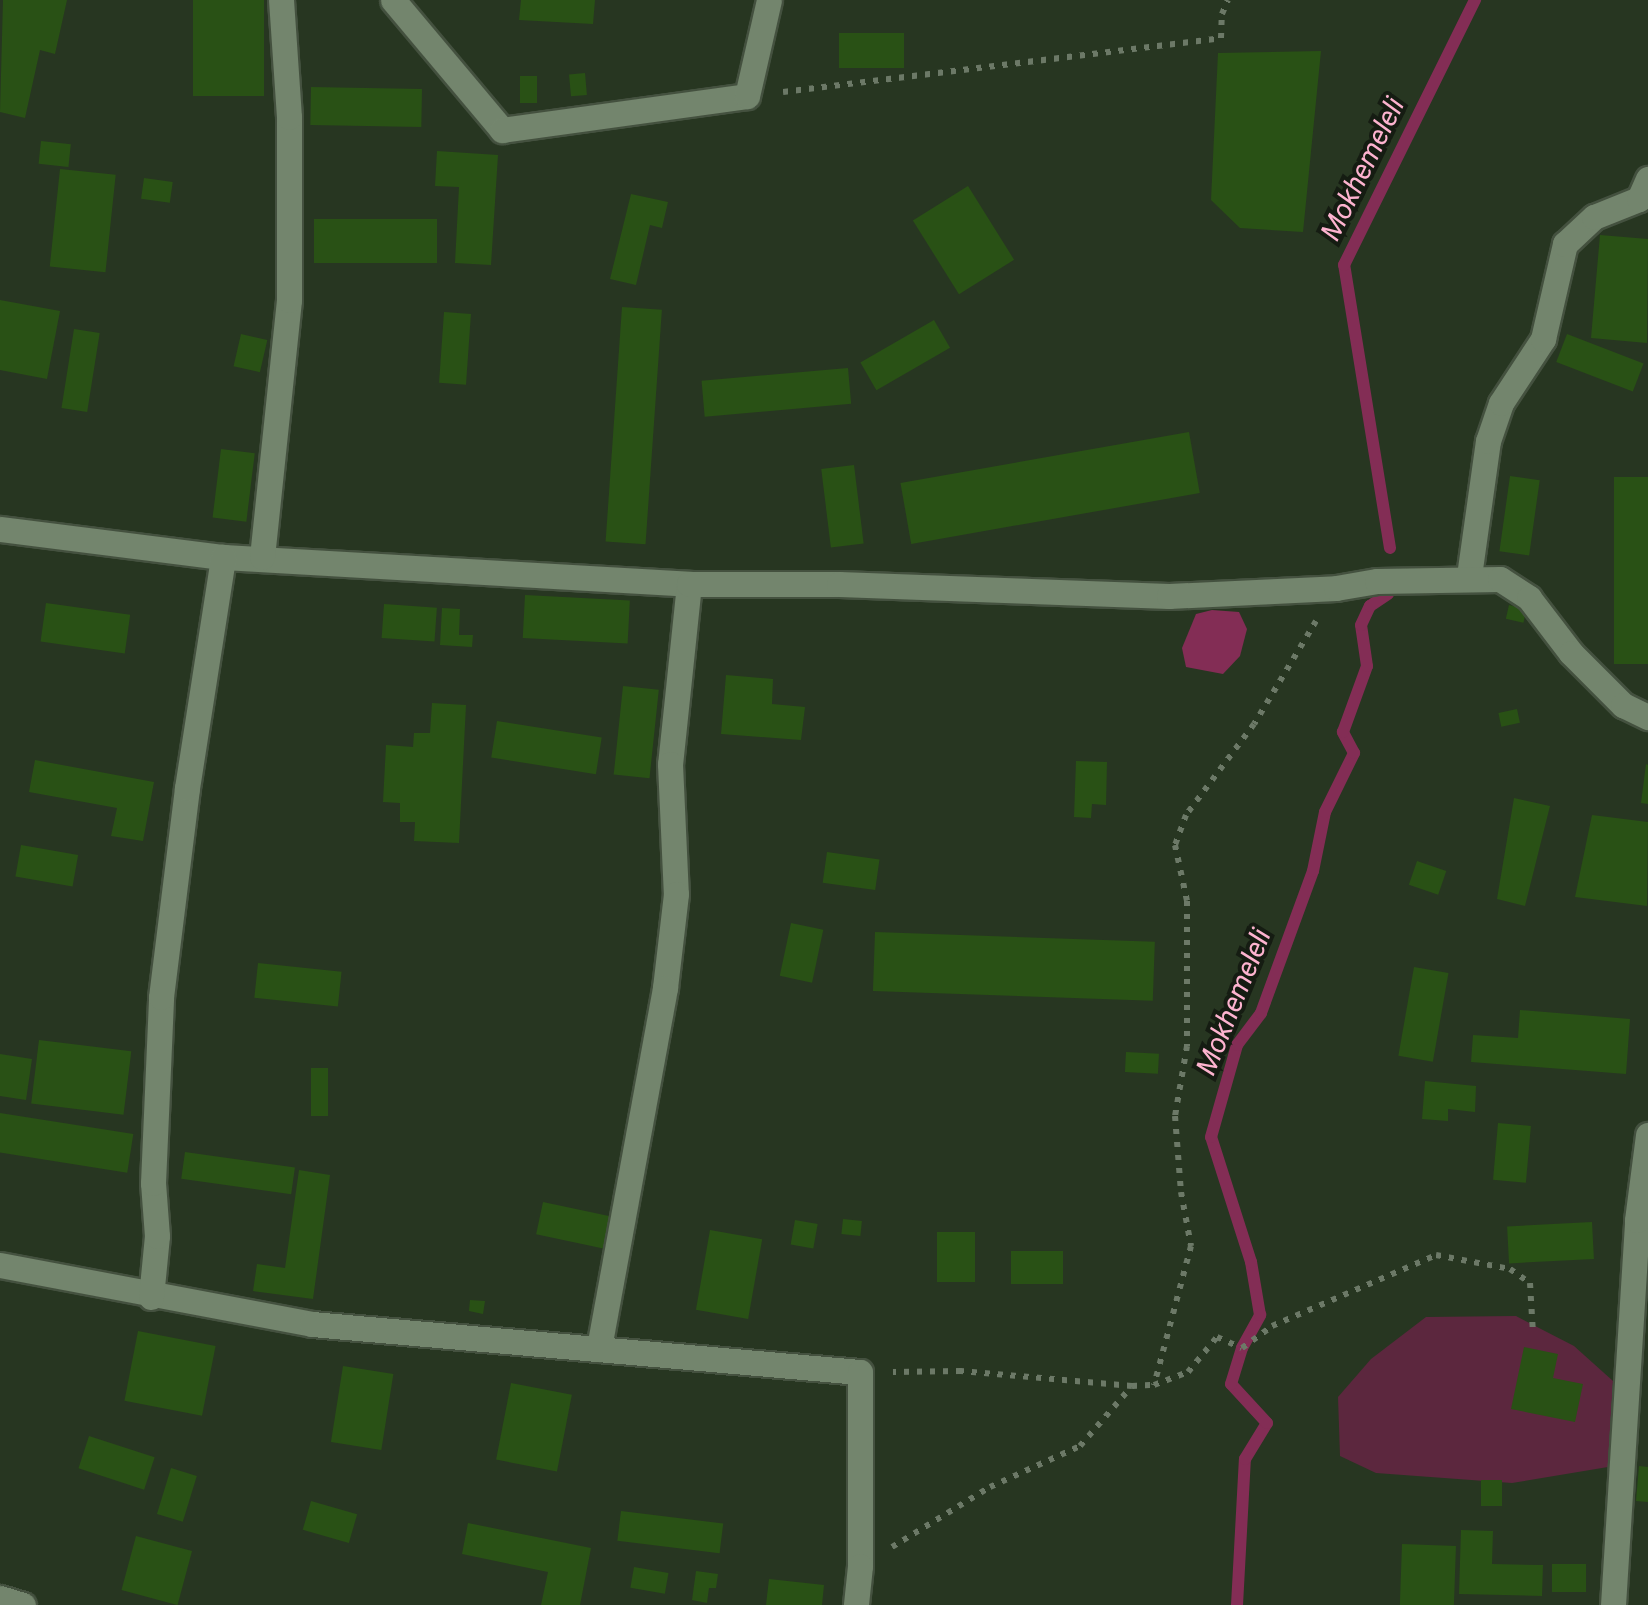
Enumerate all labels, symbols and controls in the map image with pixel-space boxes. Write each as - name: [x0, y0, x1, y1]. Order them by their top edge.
- water label: Mokhemeleli: [1314, 92, 1412, 246]
- water label: Mokhemeleli: [1189, 924, 1279, 1080]

